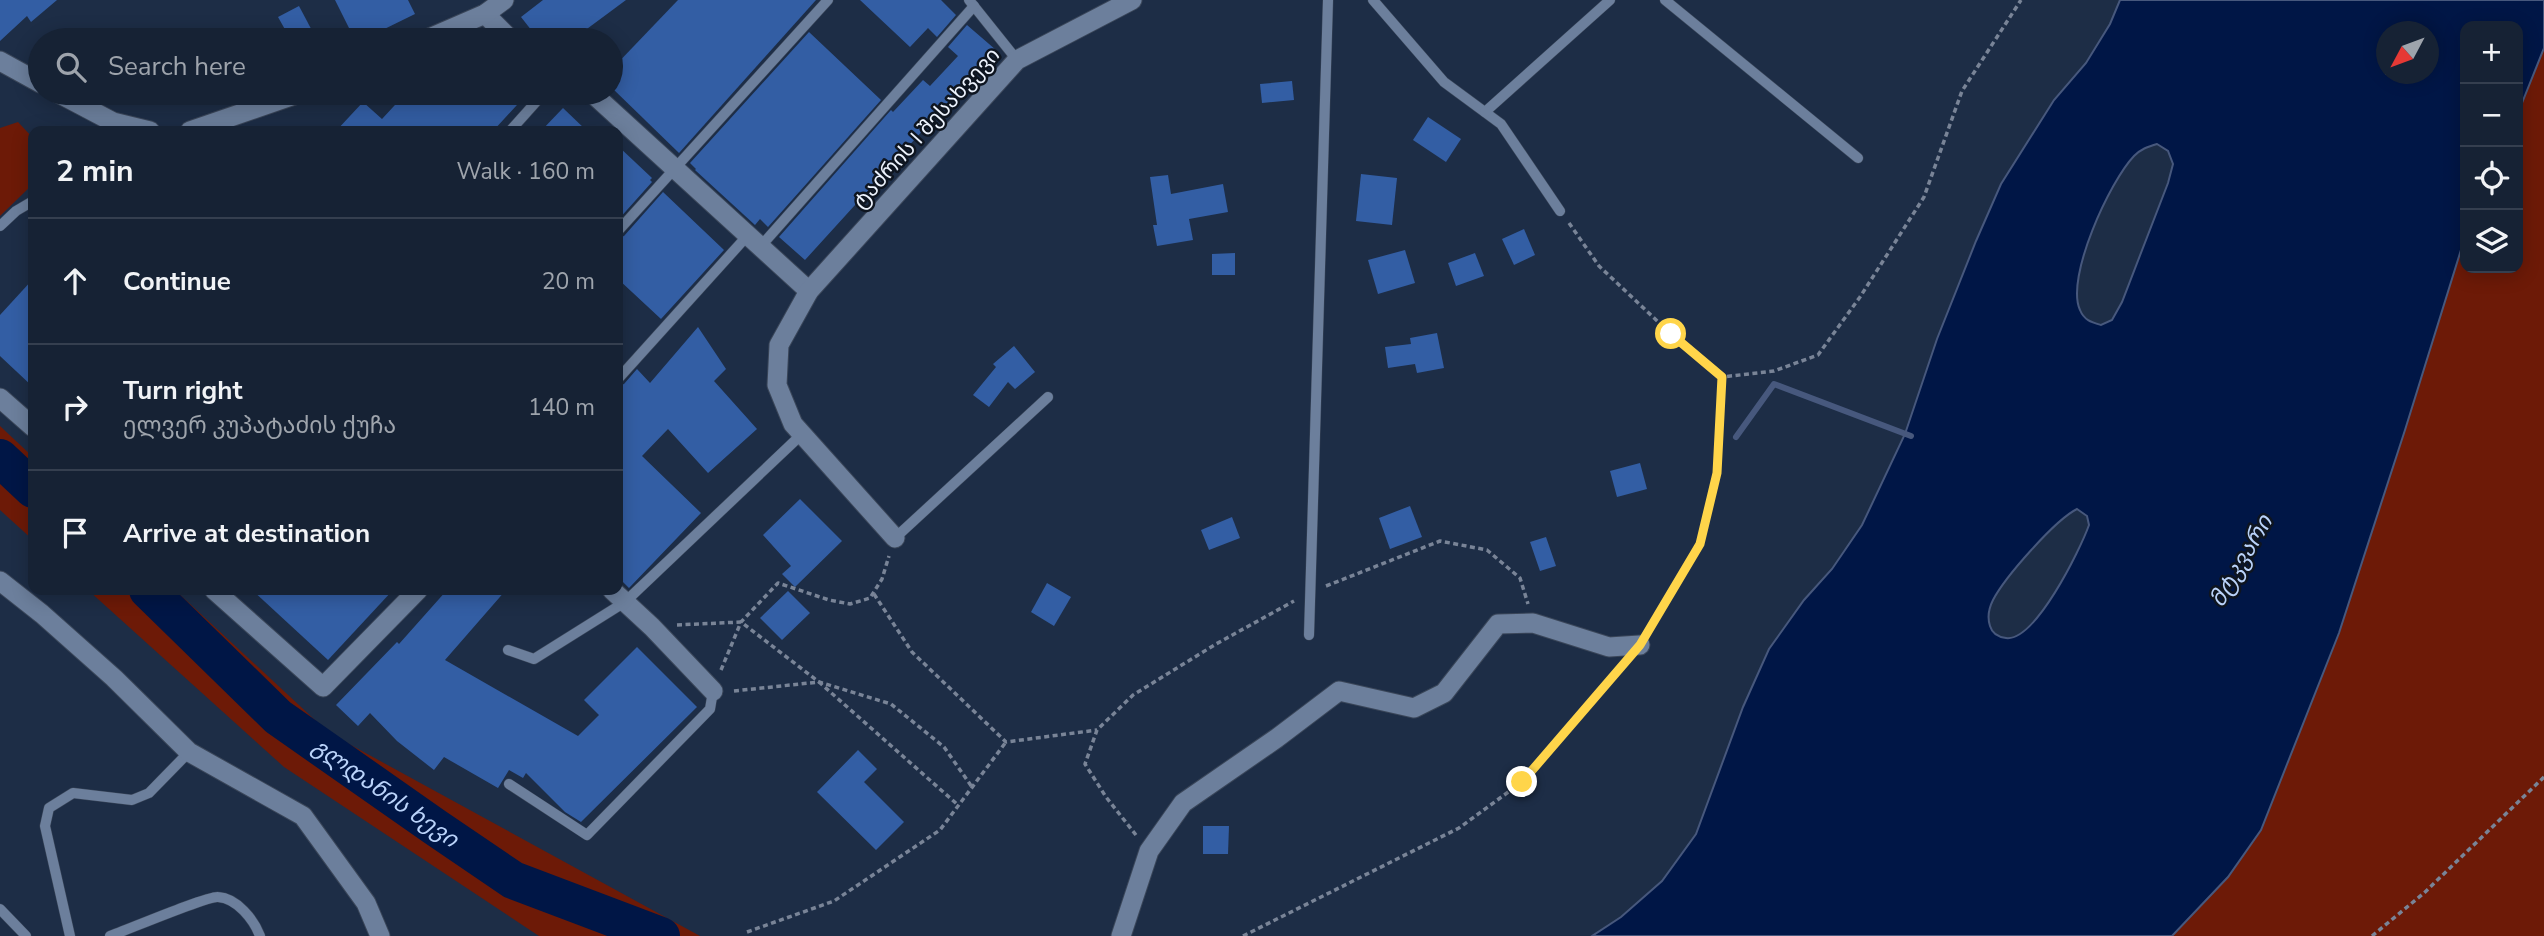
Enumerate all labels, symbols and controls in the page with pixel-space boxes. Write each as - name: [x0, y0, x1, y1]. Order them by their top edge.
- north arrow: [2376, 21, 2439, 84]
- map controls: [2460, 21, 2523, 273]
- button: +: [2460, 21, 2523, 84]
- search box: [28, 28, 623, 105]
- street label: ტაძრის I შესახვევი: [846, 41, 1006, 215]
- icon: search: [52, 48, 90, 86]
- text: Search here: [108, 49, 246, 84]
- button: −: [2460, 84, 2523, 147]
- button: locate: [2460, 147, 2523, 210]
- text: 2 min: [56, 151, 134, 192]
- text: Walk · 160 m: [456, 156, 595, 187]
- button: layers: [2460, 210, 2523, 273]
- icon: ahead: [56, 262, 94, 300]
- text: Continue: [123, 264, 231, 299]
- text: 20 m: [542, 266, 595, 297]
- route start: [1655, 318, 1686, 349]
- text: Turn right: [123, 373, 242, 408]
- icon: right: [56, 388, 94, 426]
- text: 140 m: [528, 392, 595, 423]
- text: ელვერ კუპატაძის ქუჩა: [123, 410, 396, 441]
- water label: მტკვარი: [2202, 509, 2280, 613]
- icon: arrive: [56, 514, 94, 552]
- text: Arrive at destination: [123, 516, 370, 551]
- water label: გლდანის ხევი: [306, 730, 465, 855]
- route end: [1506, 766, 1537, 797]

